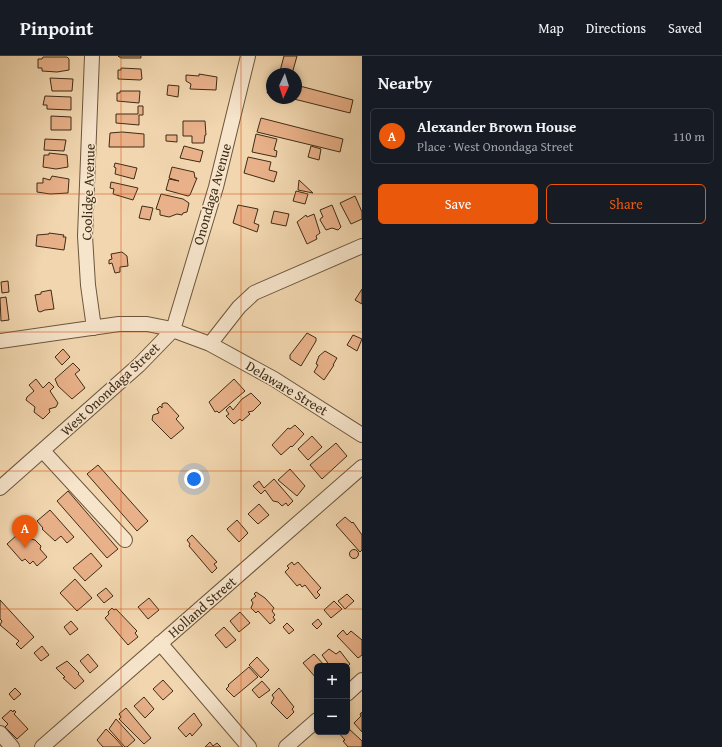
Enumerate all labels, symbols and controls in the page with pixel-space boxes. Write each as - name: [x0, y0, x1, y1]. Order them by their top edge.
- text: Pinpoint: [20, 14, 93, 42]
- text: Map: [538, 18, 564, 38]
- text: Directions: [586, 18, 646, 38]
- text: Saved: [668, 18, 702, 38]
- north arrow: [266, 68, 302, 104]
- text: Nearby: [378, 70, 432, 95]
- text: Alexander Brown House: [417, 116, 576, 137]
- text: A: [388, 127, 396, 146]
- text: 110 m: [673, 127, 705, 146]
- text: Place · West Onondaga Street: [417, 137, 573, 156]
- street label: Onondaga Avenue: [188, 140, 236, 247]
- street label: Coolidge Avenue: [76, 143, 100, 241]
- button: Save: [378, 184, 538, 224]
- button: Share: [546, 184, 706, 224]
- street label: West Onondaga Street: [56, 338, 164, 440]
- street label: Delaware Street: [242, 356, 332, 420]
- your location: [184, 469, 204, 489]
- pin: A: [12, 515, 38, 548]
- street label: Holland Street: [163, 572, 241, 642]
- map controls: [314, 663, 350, 735]
- button: +: [314, 663, 350, 699]
- button: −: [314, 699, 350, 735]

